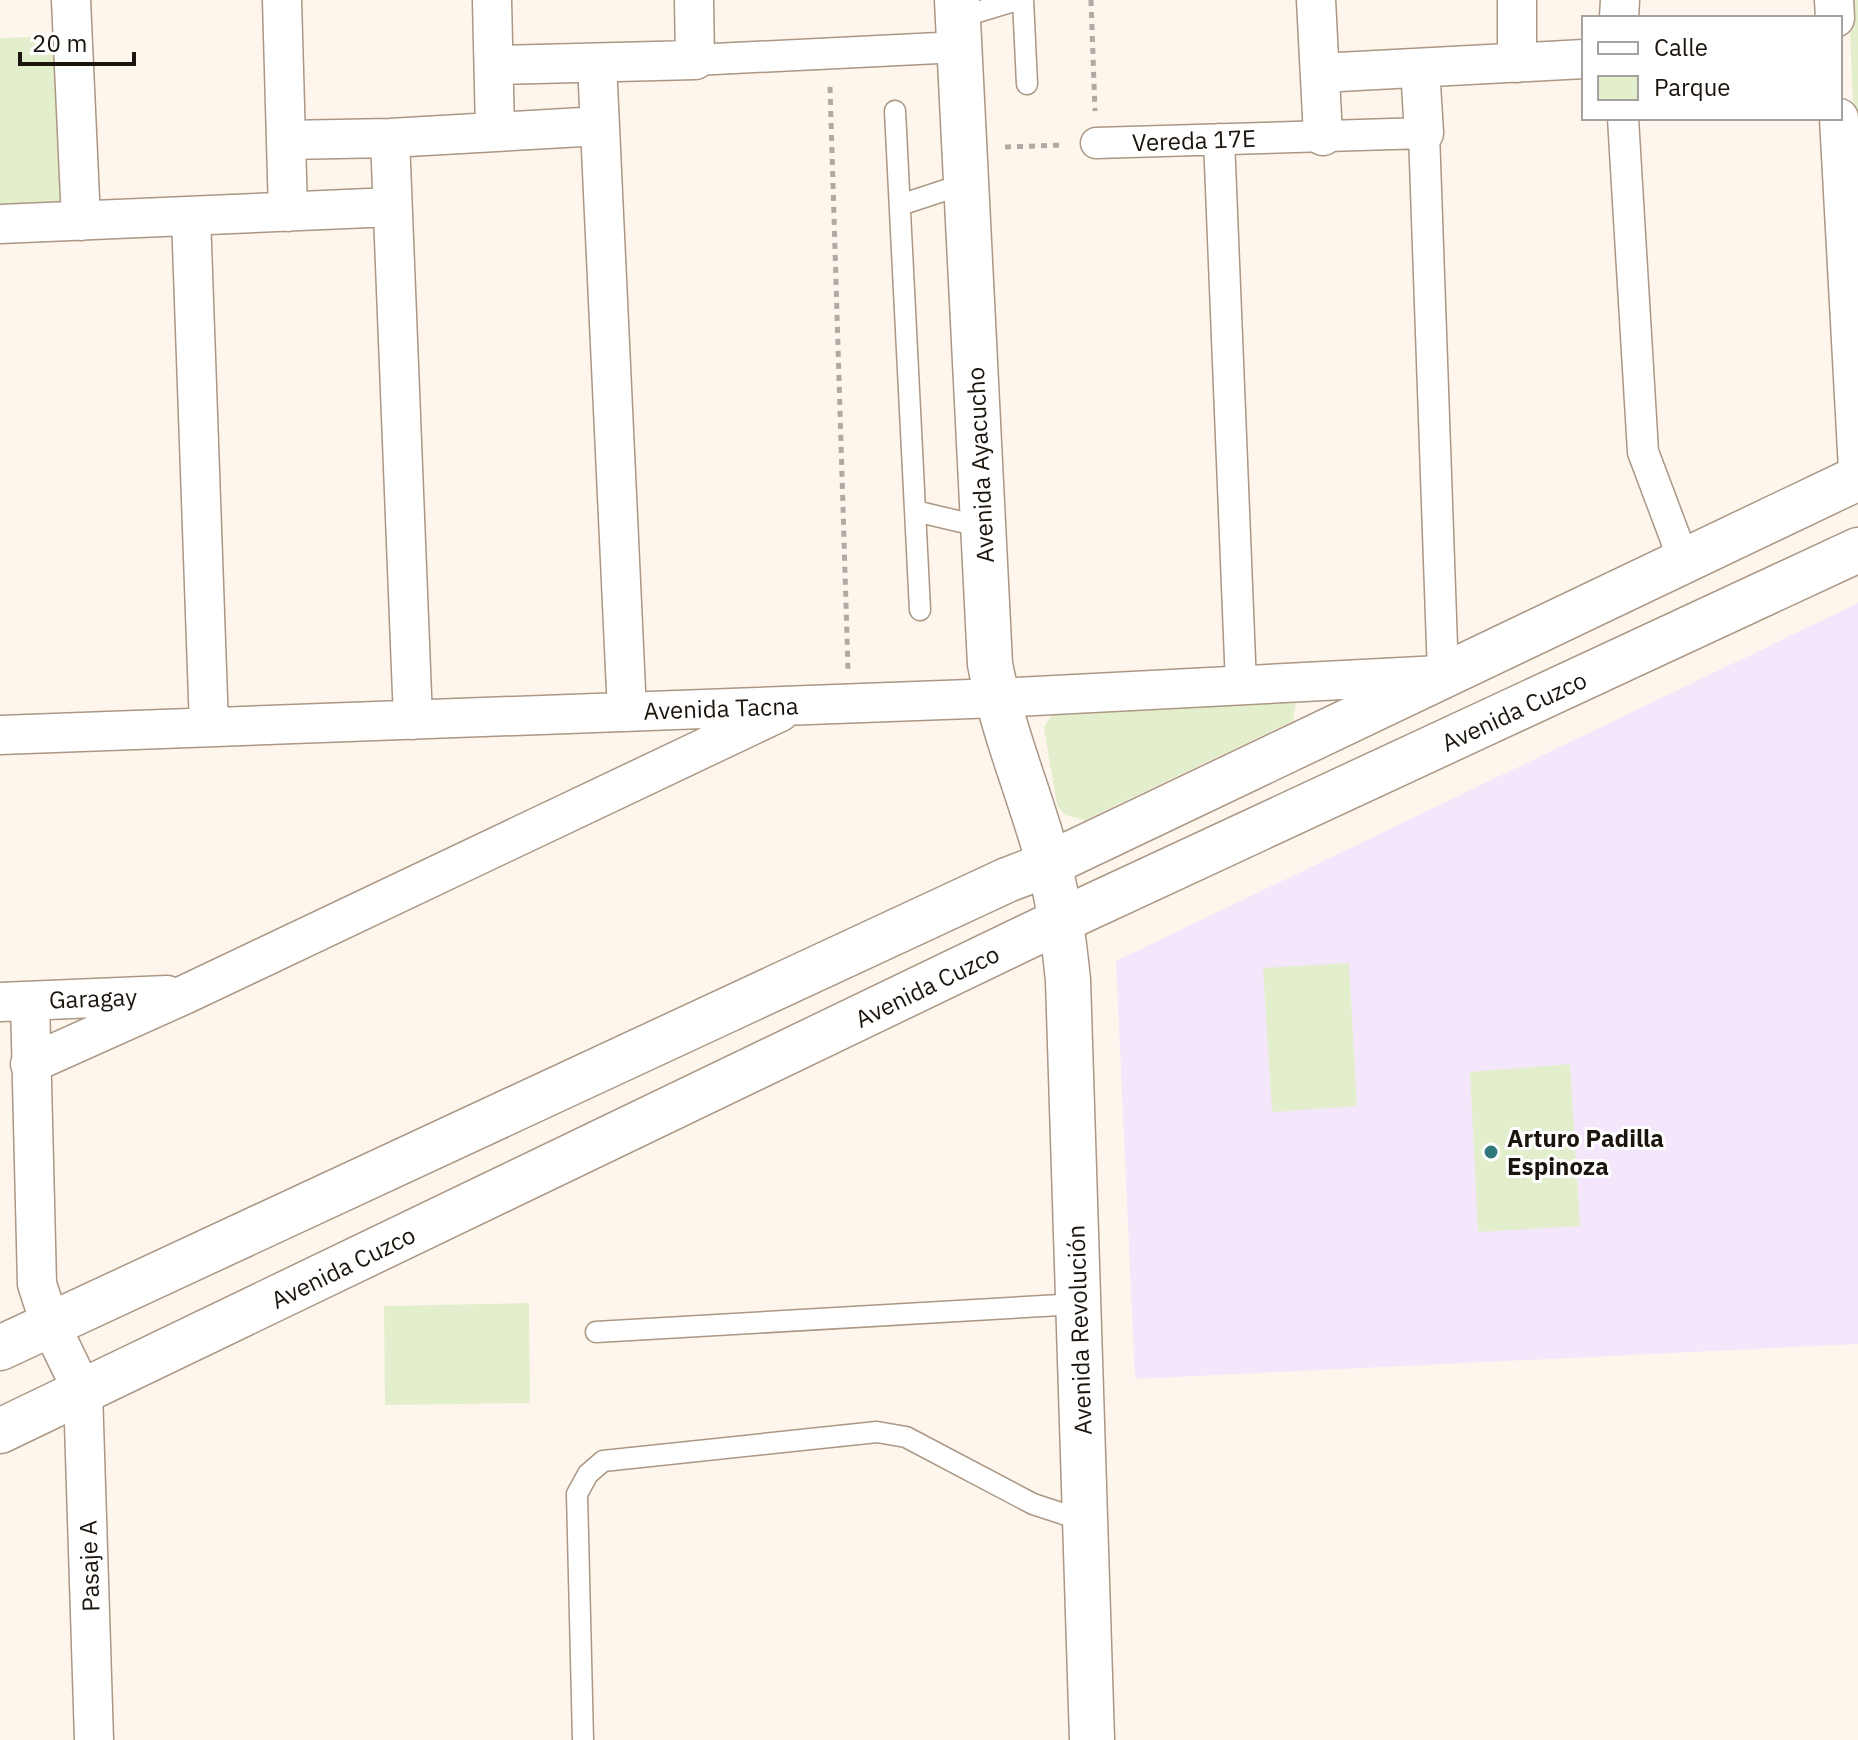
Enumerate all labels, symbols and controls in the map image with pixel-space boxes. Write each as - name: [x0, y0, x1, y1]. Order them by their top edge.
- scale bar: [20, 16, 134, 66]
- legend: [1582, 16, 1842, 120]
- text: 20 m: [32, 27, 87, 59]
- text: Calle: [1654, 31, 1708, 63]
- text: Parque: [1654, 71, 1731, 103]
- street label: Vereda 17E: [1131, 122, 1257, 158]
- street label: Avenida Ayacucho: [959, 366, 1001, 564]
- street label: Avenida Cuzco: [1436, 663, 1592, 759]
- street label: Avenida Tacna: [643, 689, 799, 727]
- street label: Avenida Cuzco: [850, 937, 1004, 1035]
- street label: Garagay: [48, 980, 138, 1016]
- place label: Arturo Padilla Espinoza: [1507, 1122, 1664, 1182]
- marker: Arturo Padilla Espinoza: [1482, 1143, 1500, 1161]
- street label: Avenida Cuzco: [266, 1218, 420, 1316]
- street label: Avenida Revolución: [1059, 1224, 1099, 1436]
- street label: Pasaje A: [71, 1520, 107, 1612]

